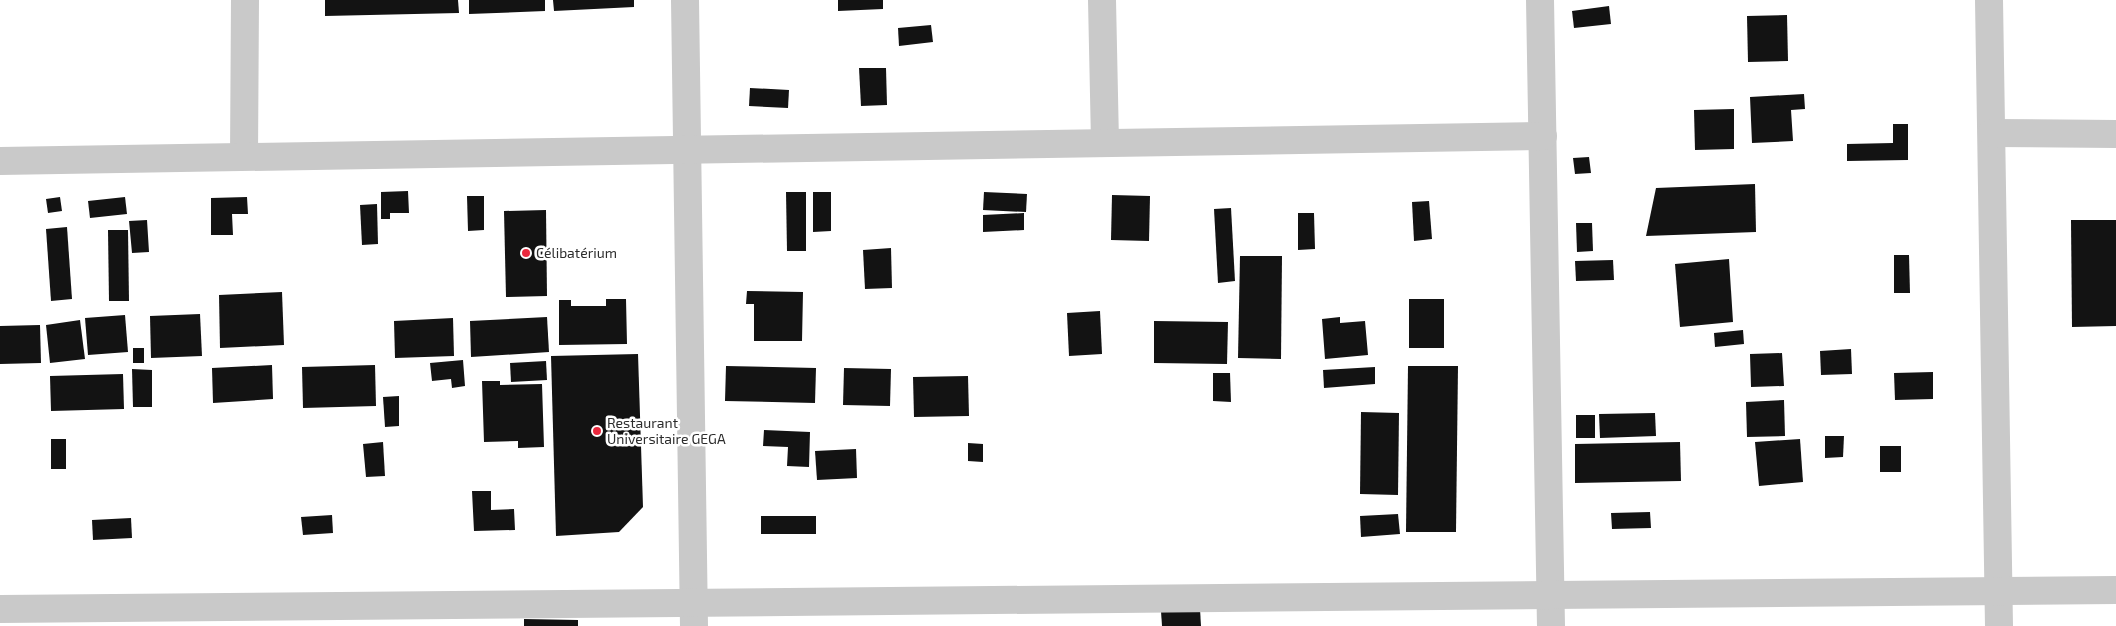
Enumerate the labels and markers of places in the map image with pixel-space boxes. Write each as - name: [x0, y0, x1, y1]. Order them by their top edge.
- place label: Célibatérium: [536, 244, 617, 261]
- marker: Célibatérium: [520, 247, 532, 259]
- place label: Restaurant Universitaire GEGA: [607, 414, 726, 447]
- marker: Restaurant Universitaire GEGA: [591, 425, 603, 437]

